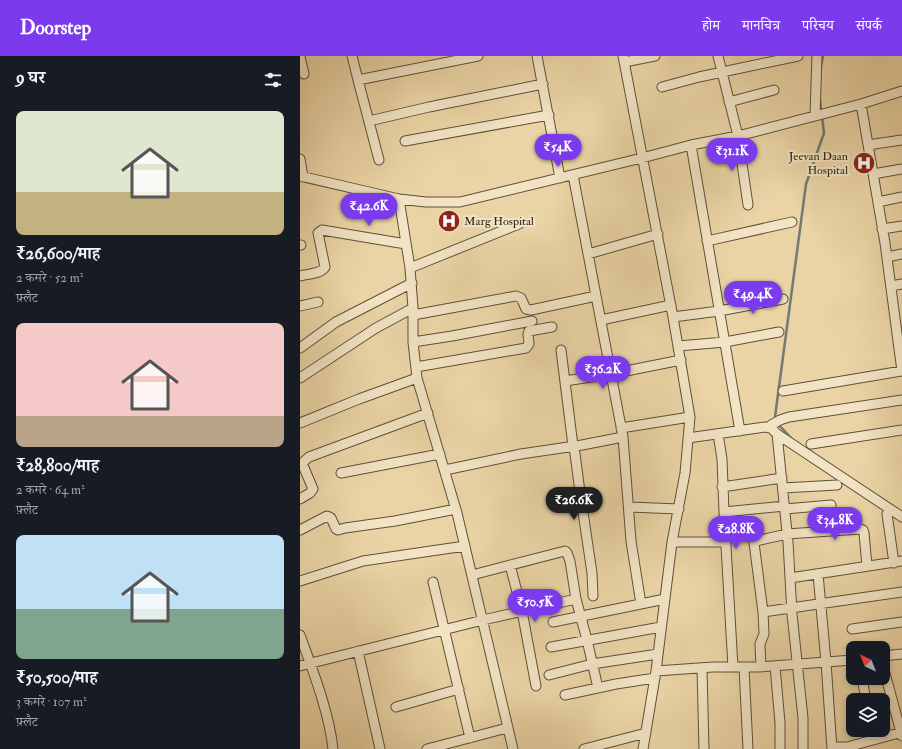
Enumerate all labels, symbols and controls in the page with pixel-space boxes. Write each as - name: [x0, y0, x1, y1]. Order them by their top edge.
- text: Doorstep: [20, 16, 91, 40]
- text: होम: [702, 17, 720, 34]
- text: मानचित्र: [742, 17, 780, 34]
- text: परिचय: [802, 17, 834, 34]
- text: संपर्क: [856, 17, 882, 34]
- text: 9 घर: [16, 67, 45, 88]
- icon: filters: [262, 69, 284, 91]
- pin: ₹54K: [534, 134, 582, 168]
- icon: home: [114, 137, 186, 209]
- pin: ₹31.1K: [699, 138, 765, 172]
- text: ₹54K: [544, 139, 572, 155]
- text: ₹31.1K: [715, 143, 749, 159]
- place label: Jeevan Daan Hospital: [788, 149, 848, 178]
- hospital icon: Jeevan Daan Hospital: [851, 150, 877, 176]
- pin: ₹42.6K: [336, 193, 402, 227]
- text: ₹42.6K: [349, 198, 389, 214]
- hospital icon: Marg Hospital: [436, 208, 462, 234]
- place label: Marg Hospital: [464, 214, 534, 229]
- text: ₹26,600/माह: [16, 243, 100, 264]
- text: 2 कमरे · 52 m²: [16, 270, 83, 286]
- pin: ₹49.4K: [720, 281, 786, 315]
- text: ₹49.4K: [733, 286, 773, 302]
- text: फ़्लैट: [16, 290, 38, 306]
- icon: home: [114, 349, 186, 421]
- pin: ₹36.2K: [570, 356, 636, 390]
- text: ₹36.2K: [584, 361, 622, 377]
- text: ₹28,800/माह: [16, 455, 99, 476]
- text: 2 कमरे · 64 m²: [16, 482, 85, 498]
- pin: ₹26.6K: [541, 487, 607, 521]
- text: ₹26.6K: [555, 492, 593, 508]
- text: फ़्लैट: [16, 502, 38, 518]
- pin: ₹34.8K: [802, 507, 868, 541]
- text: ₹34.8K: [816, 512, 854, 528]
- pin: ₹28.8K: [703, 516, 769, 550]
- text: ₹28.8K: [717, 521, 755, 537]
- icon: home: [114, 561, 186, 633]
- pin: ₹50.5K: [502, 589, 568, 623]
- text: ₹50.5K: [517, 594, 553, 610]
- north arrow: [846, 641, 890, 685]
- map controls: [846, 641, 890, 737]
- text: ₹50,500/माह: [16, 667, 98, 688]
- button: layers: [846, 693, 890, 737]
- text: 3 कमरे · 107 m²: [16, 694, 87, 710]
- text: फ़्लैट: [16, 714, 38, 730]

